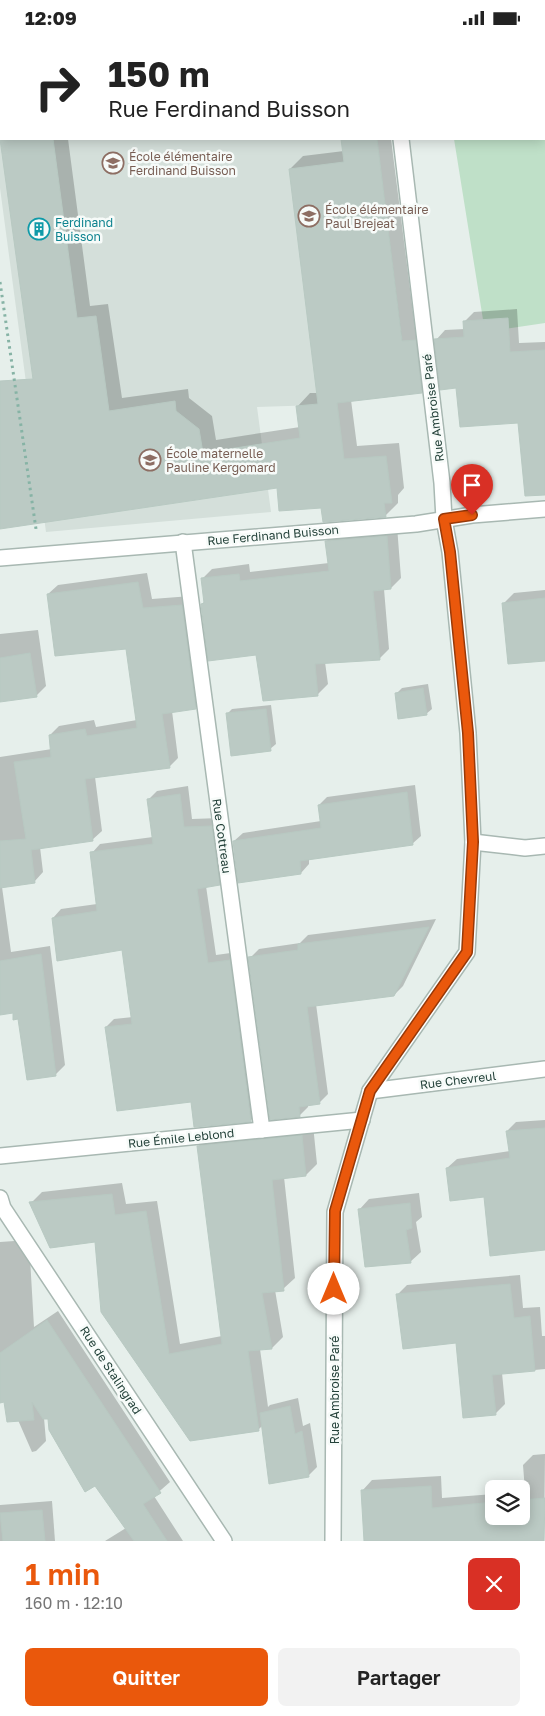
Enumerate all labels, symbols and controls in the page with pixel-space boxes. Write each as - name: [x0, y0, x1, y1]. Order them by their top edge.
- text: 12:09: [25, 6, 77, 29]
- text: 150 m: [108, 53, 210, 95]
- icon: right: [25, 55, 90, 120]
- text: Rue Ferdinand Buisson: [108, 95, 350, 122]
- place label: École élémentaire Ferdinand Buisson: [129, 149, 236, 178]
- school or university icon: École élémentaire Ferdinand Buisson: [101, 151, 125, 175]
- place label: École élémentaire Paul Brejeat: [325, 202, 428, 231]
- school or university icon: École élémentaire Paul Brejeat: [297, 204, 321, 228]
- place label: Ferdinand Buisson: [55, 215, 113, 244]
- building icon: Ferdinand Buisson: [27, 217, 51, 241]
- street label: Rue Ambroise Paré: [419, 353, 447, 463]
- place label: École maternelle Pauline Kergomard: [166, 446, 276, 475]
- school or university icon: École maternelle Pauline Kergomard: [138, 448, 162, 472]
- pin: [451, 464, 493, 515]
- icon: arrive: [458, 471, 486, 499]
- street label: Rue Ferdinand Buisson: [207, 522, 339, 548]
- street label: Rue Cottreau: [209, 798, 235, 874]
- street label: Rue Chevreul: [419, 1068, 497, 1092]
- street label: Rue Émile Leblond: [127, 1125, 235, 1151]
- position arrow: [307, 1262, 359, 1314]
- street label: Rue de Stalingrad: [77, 1323, 145, 1417]
- street label: Rue Ambroise Paré: [327, 1336, 342, 1444]
- map controls: [485, 1480, 530, 1525]
- button: layers: [485, 1480, 530, 1525]
- text: 1 min: [25, 1556, 100, 1592]
- button: close: [468, 1558, 520, 1610]
- text: 160 m · 12:10: [25, 1593, 123, 1613]
- button: Quitter: [25, 1648, 268, 1706]
- button: Partager: [278, 1648, 520, 1706]

